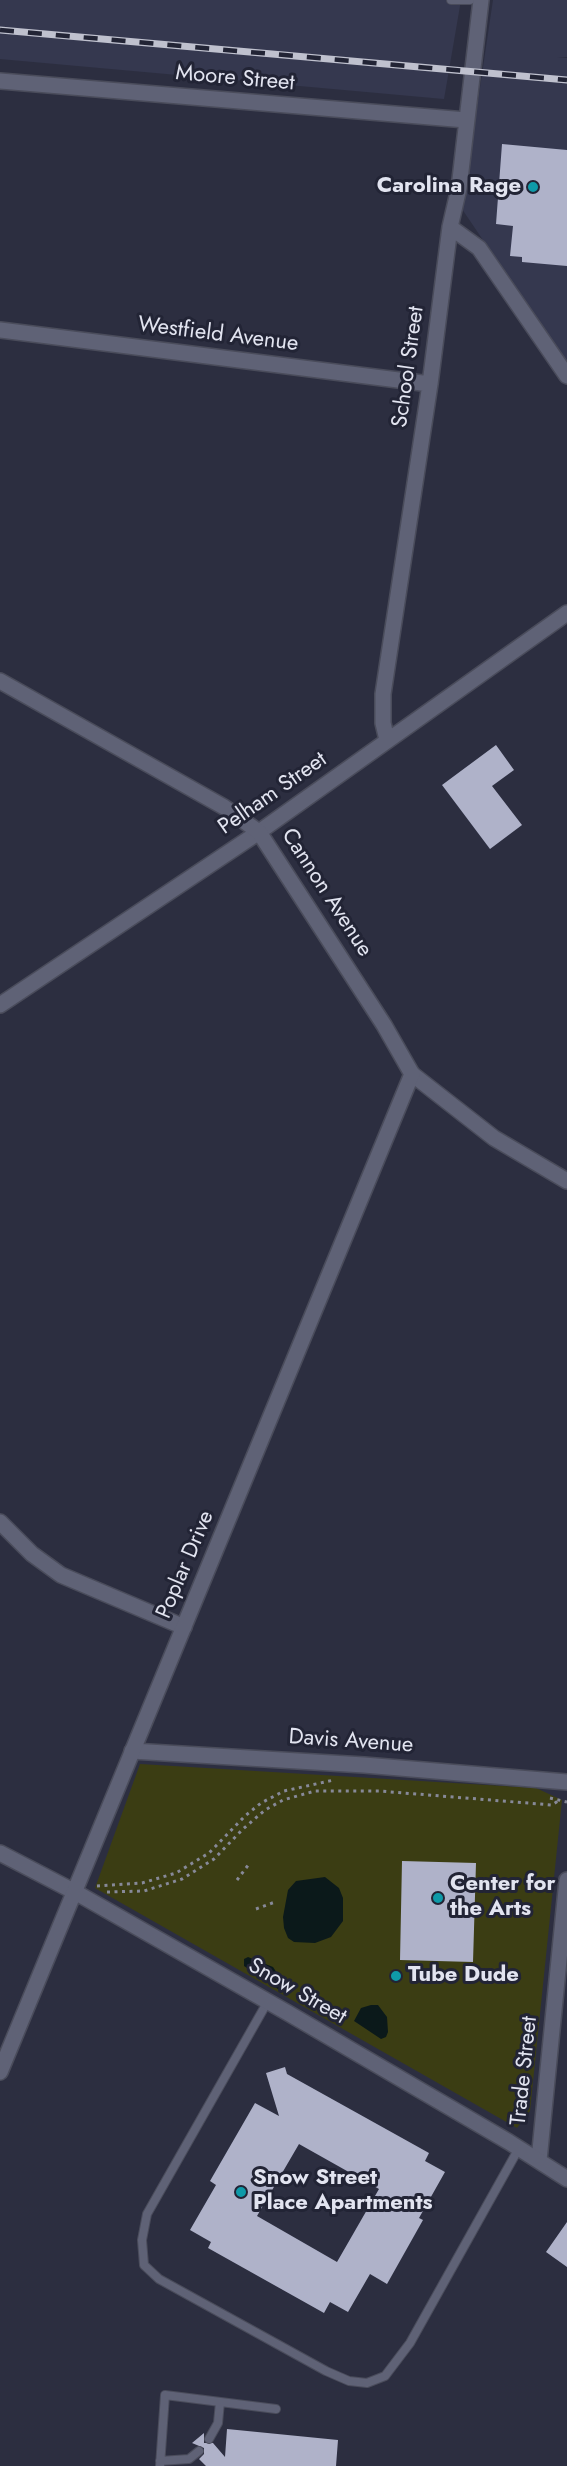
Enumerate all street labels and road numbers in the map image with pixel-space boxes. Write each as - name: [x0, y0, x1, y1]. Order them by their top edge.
- street label: Moore Street: [174, 61, 296, 97]
- street label: School Street: [387, 305, 431, 429]
- street label: Westfield Avenue: [136, 312, 300, 358]
- street label: Pelham Street: [214, 747, 332, 841]
- street label: Cannon Avenue: [275, 824, 377, 962]
- street label: Poplar Drive: [151, 1507, 221, 1623]
- street label: Davis Avenue: [288, 1724, 414, 1760]
- street label: Snow Street: [243, 1953, 351, 2031]
- street label: Trade Street: [506, 2015, 544, 2127]

